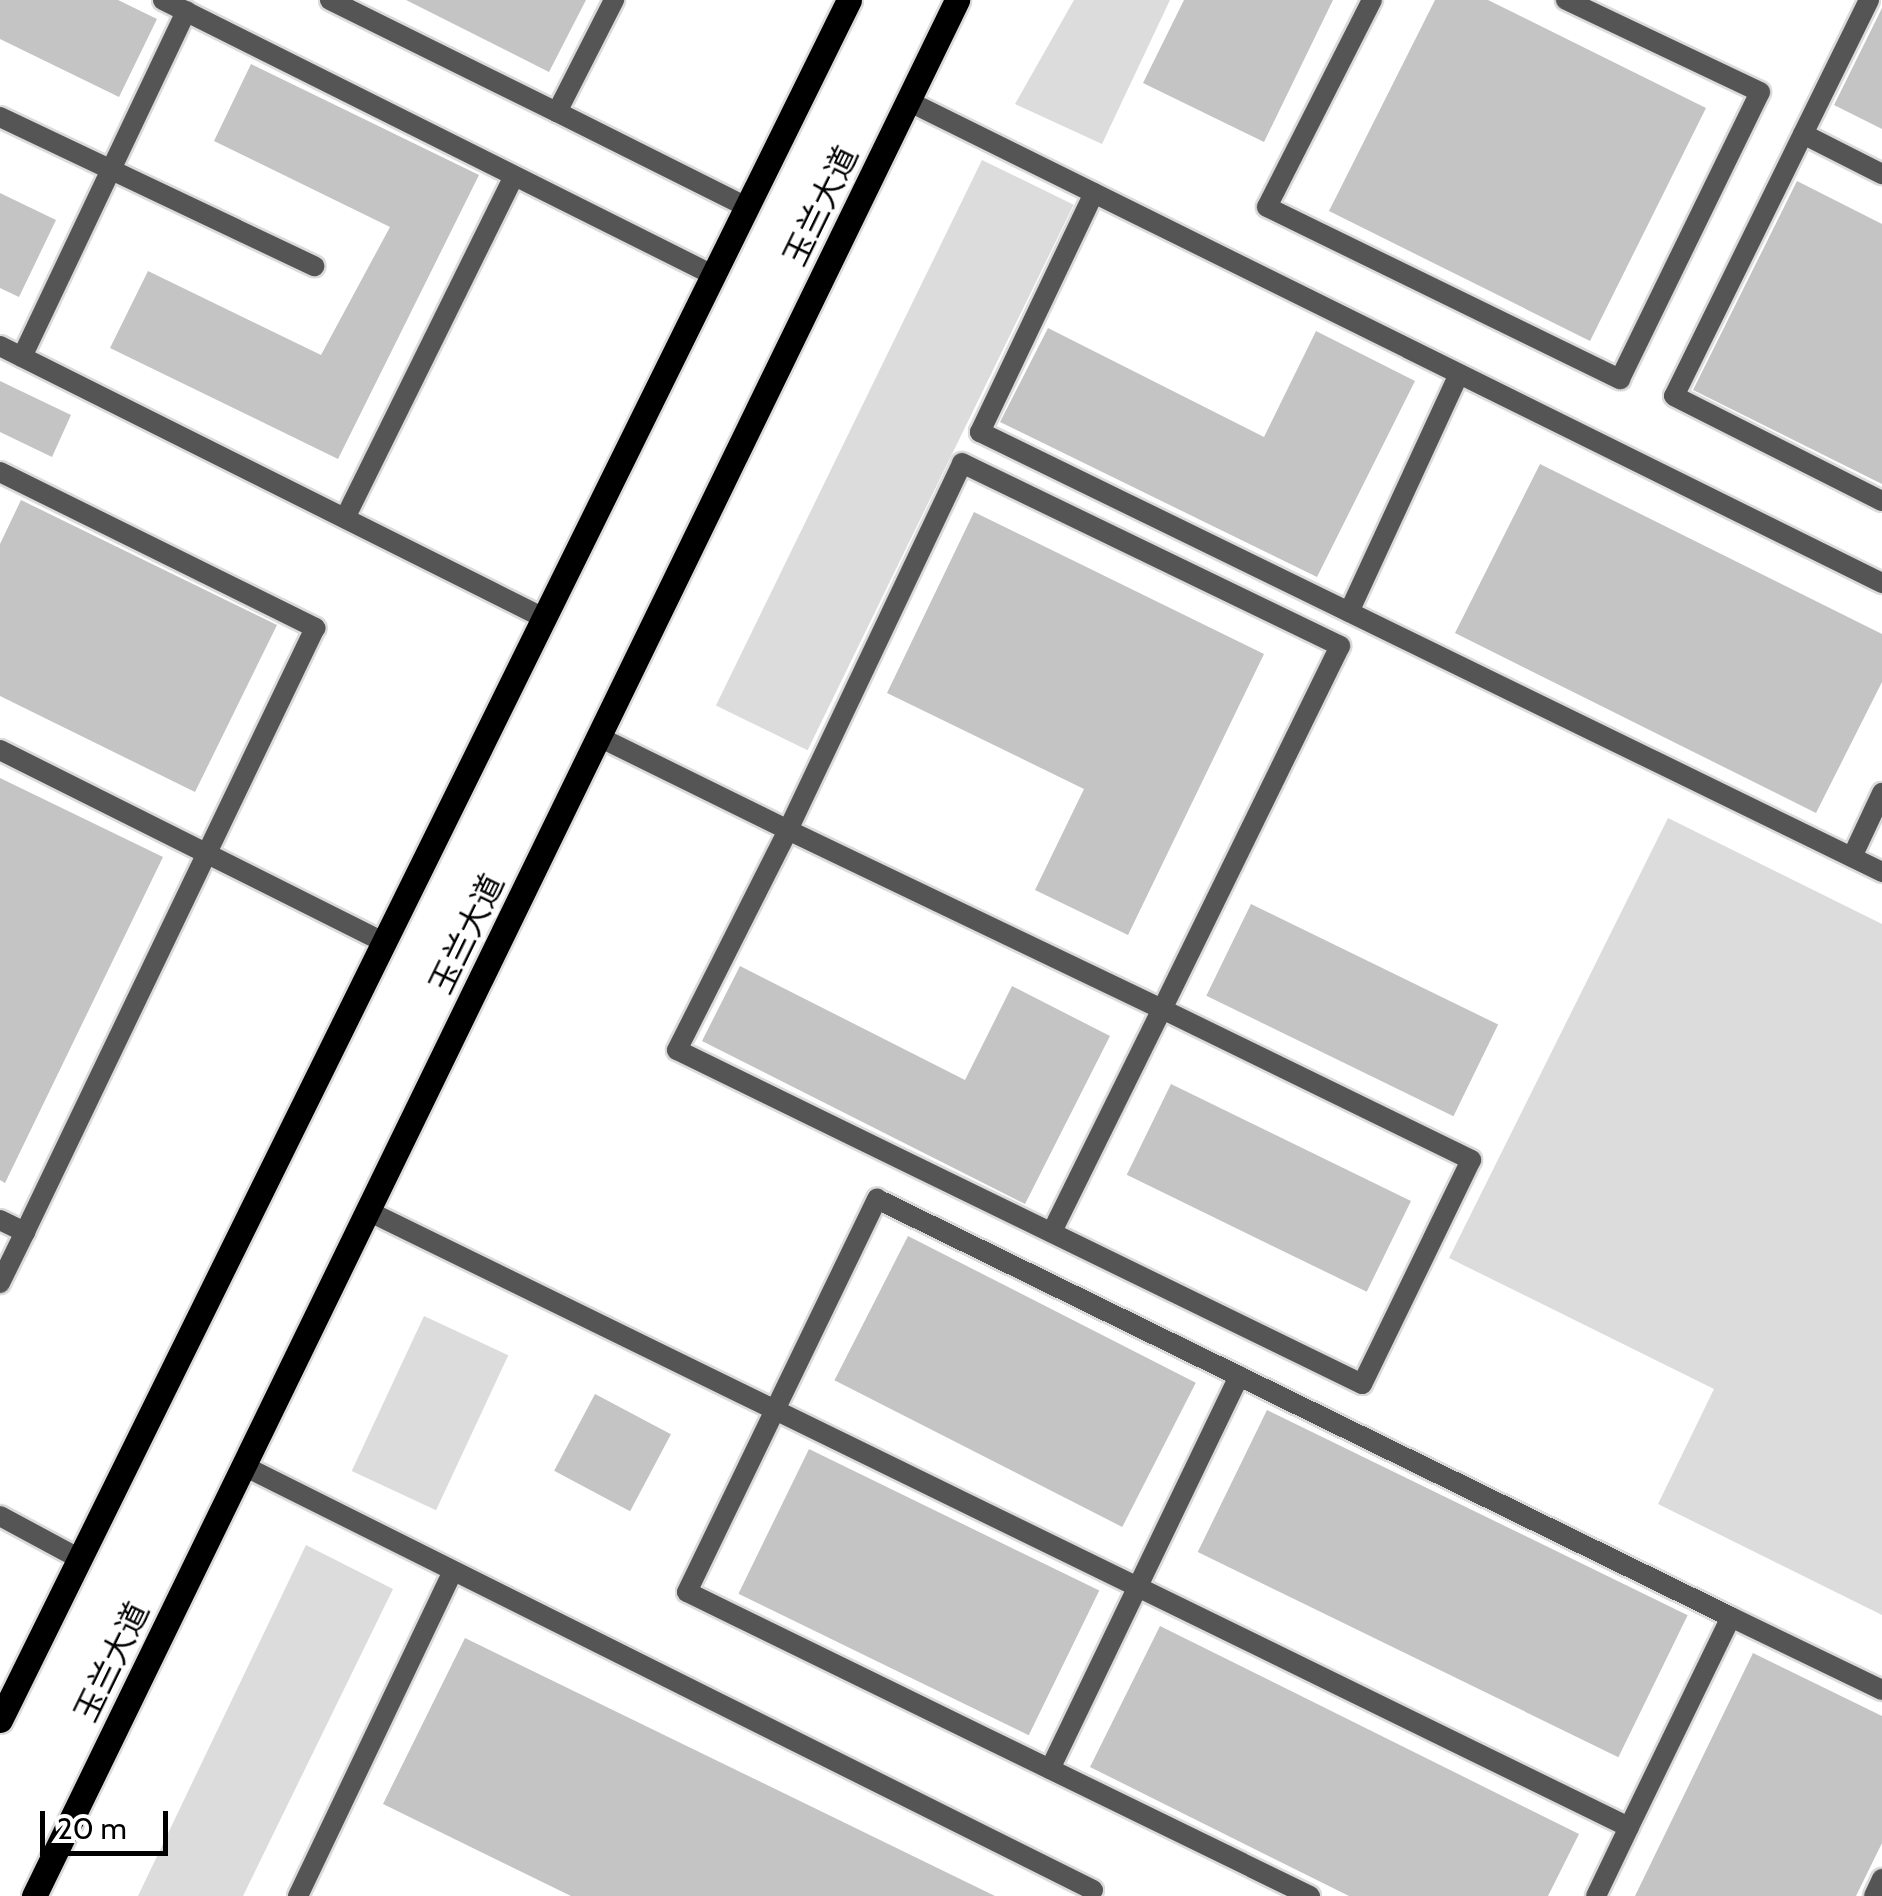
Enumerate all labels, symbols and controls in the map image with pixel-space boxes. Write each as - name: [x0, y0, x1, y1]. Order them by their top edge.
- street label: 玉兰大道: [776, 140, 866, 272]
- street label: 玉兰大道: [422, 868, 512, 1000]
- street label: 玉兰大道: [67, 1596, 157, 1728]
- scale bar: [45, 1791, 172, 1853]
- text: 20 m: [57, 1810, 127, 1847]

